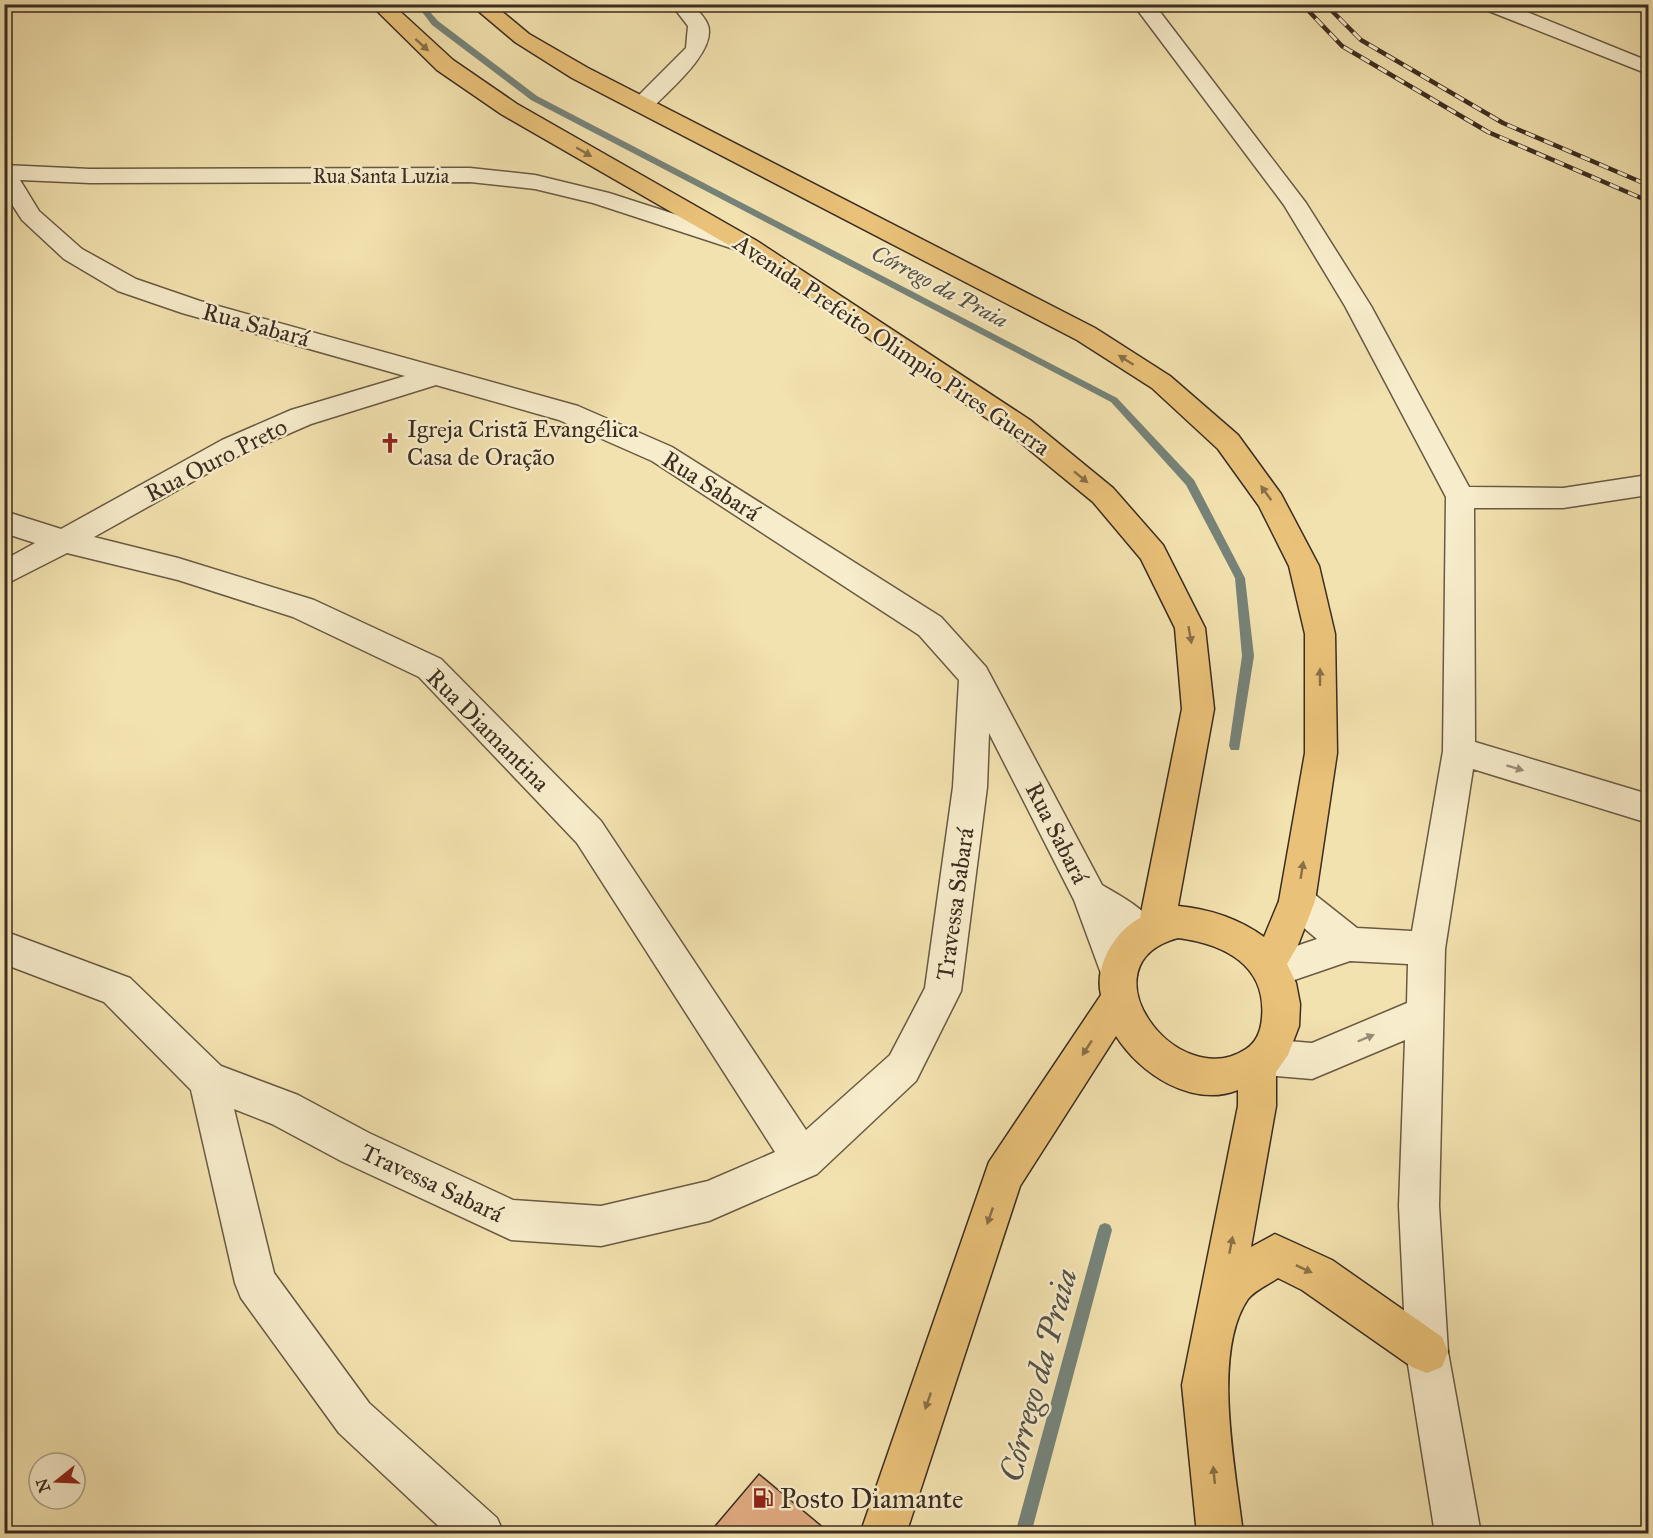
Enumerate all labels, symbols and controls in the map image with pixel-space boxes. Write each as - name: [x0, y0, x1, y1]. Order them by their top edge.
- one-way arrow: [415, 38, 430, 52]
- one-way arrow: [576, 147, 593, 157]
- street label: Rua Santa Luzia: [313, 164, 450, 188]
- street label: Avenida Prefeito Olimpio Pires Guerra: [727, 227, 1057, 463]
- water label: Córrego da Praia: [867, 239, 1013, 334]
- street label: Rua Sabará: [199, 296, 314, 354]
- one-way arrow: [1118, 354, 1134, 365]
- street label: Rua Ouro Preto: [140, 411, 292, 509]
- place label: Igreja Cristã Evangélica Casa de Oração: [407, 414, 639, 472]
- church icon: Igreja Cristã Evangélica Casa de Oração: [378, 431, 402, 455]
- street label: Rua Sabará: [657, 444, 766, 528]
- one-way arrow: [1073, 470, 1088, 483]
- one-way arrow: [1260, 486, 1272, 502]
- one-way arrow: [1186, 625, 1195, 644]
- street label: Rua Diamantina: [420, 662, 556, 798]
- one-way arrow: [1315, 667, 1325, 686]
- one-way arrow: [1506, 764, 1524, 773]
- street label: Rua Sabará: [1019, 777, 1096, 889]
- street label: Travessa Sabará: [929, 825, 981, 982]
- one-way arrow: [1297, 861, 1306, 880]
- one-way arrow: [1358, 1033, 1376, 1043]
- one-way arrow: [1082, 1040, 1093, 1056]
- street label: Travessa Sabará: [356, 1137, 509, 1229]
- one-way arrow: [984, 1207, 994, 1225]
- one-way arrow: [1227, 1235, 1236, 1254]
- water label: Córrego da Praia: [991, 1264, 1086, 1486]
- one-way arrow: [1295, 1264, 1312, 1273]
- one-way arrow: [922, 1392, 932, 1410]
- north arrow: [27, 1451, 87, 1511]
- one-way arrow: [1209, 1466, 1219, 1485]
- text: N: [32, 1476, 54, 1495]
- place label: Posto Diamante: [780, 1481, 964, 1516]
- fuel station icon: Posto Diamante: [751, 1486, 775, 1510]

